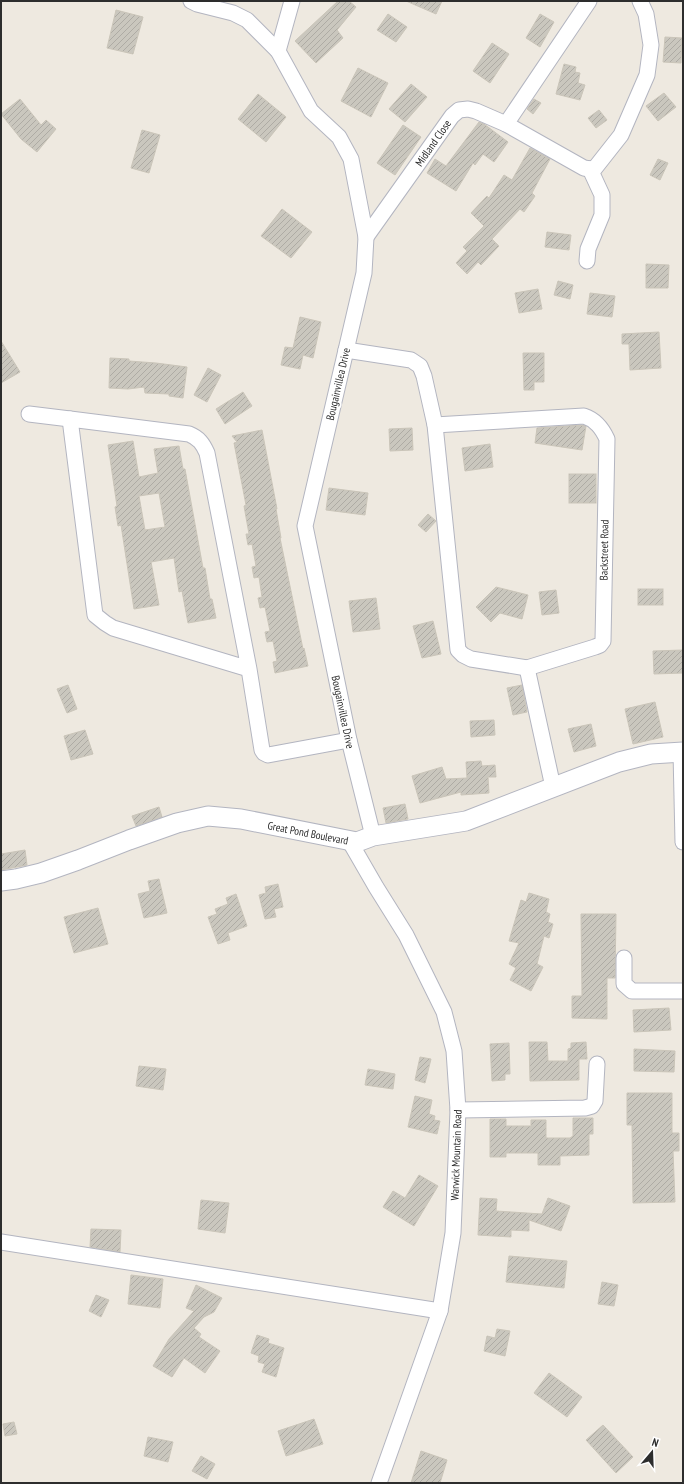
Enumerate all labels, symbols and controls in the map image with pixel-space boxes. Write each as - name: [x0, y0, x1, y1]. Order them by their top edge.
- street label: Midland Close: [412, 117, 454, 169]
- street label: Bougainvillea Drive: [323, 346, 353, 422]
- street label: Backstreet Road: [596, 519, 612, 580]
- street label: Bougainvillea Drive: [328, 674, 358, 750]
- street label: Great Pond Boulevard: [266, 818, 350, 848]
- street label: Warwick Mountain Road: [447, 1109, 465, 1201]
- north arrow: [632, 1432, 672, 1472]
- text: N: [650, 1435, 660, 1450]

